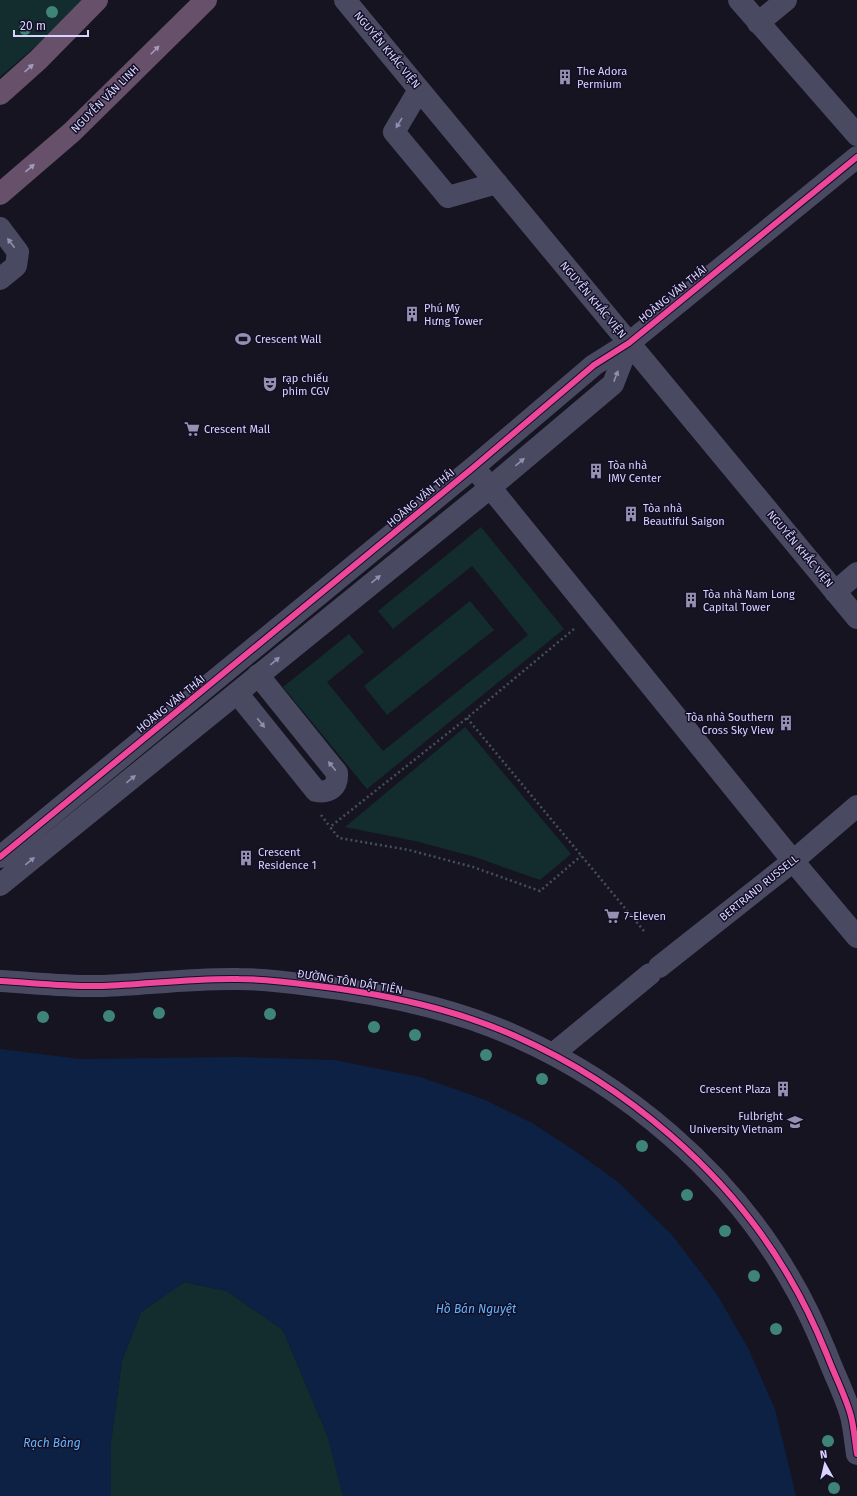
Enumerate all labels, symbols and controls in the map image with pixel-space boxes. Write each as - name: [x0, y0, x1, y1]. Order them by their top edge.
- street label: NGUYỄN KHẮC VIỆN: [351, 8, 424, 91]
- scale bar: [14, 12, 88, 38]
- text: 20 m: [20, 19, 46, 33]
- one-way arrow: [150, 45, 160, 55]
- street label: NGUYỄN VĂN LINH: [68, 62, 142, 136]
- one-way arrow: [24, 64, 34, 73]
- place label: The Adora Permium: [577, 65, 627, 91]
- building icon: The Adora Permium: [556, 68, 574, 86]
- one-way arrow: [396, 117, 403, 129]
- one-way arrow: [24, 164, 35, 173]
- one-way arrow: [7, 237, 15, 248]
- street label: NGUYỄN KHẮC VIỆN: [557, 258, 630, 341]
- street label: HOÀNG VĂN THÁI: [636, 262, 710, 326]
- place label: Phú Mỹ Hưng Tower: [424, 302, 484, 328]
- building icon: Phú Mỹ Hưng Tower: [403, 305, 421, 323]
- sports icon: Crescent Wall: [234, 330, 252, 348]
- place label: Crescent Wall: [255, 333, 321, 346]
- one-way arrow: [614, 369, 620, 381]
- place label: rạp chiếu phim CGV: [282, 372, 330, 398]
- theatre icon: rạp chiếu phim CGV: [261, 375, 279, 393]
- supermarket icon: Crescent Mall: [183, 420, 201, 438]
- place label: Crescent Mall: [204, 423, 270, 436]
- one-way arrow: [515, 458, 526, 467]
- place label: Tòa nhà IMV Center: [608, 459, 662, 485]
- building icon: Tòa nhà IMV Center: [587, 462, 605, 480]
- street label: HOÀNG VĂN THÁI: [384, 465, 457, 530]
- place label: Tòa nhà Beautiful Saigon: [643, 502, 725, 528]
- building icon: Tòa nhà Beautiful Saigon: [622, 505, 640, 523]
- street label: NGUYỄN KHẮC VIỆN: [764, 507, 837, 590]
- one-way arrow: [371, 575, 382, 584]
- place label: Tòa nhà Nam Long Capital Tower: [703, 588, 795, 614]
- building icon: Tòa nhà Nam Long Capital Tower: [682, 591, 700, 609]
- one-way arrow: [270, 657, 281, 666]
- street label: HOÀNG VĂN THÁI: [134, 672, 208, 736]
- place label: Tòa nhà Southern Cross Sky View: [686, 711, 774, 737]
- building icon: Tòa nhà Southern Cross Sky View: [777, 714, 795, 732]
- one-way arrow: [257, 718, 265, 729]
- one-way arrow: [327, 761, 336, 772]
- one-way arrow: [126, 774, 136, 783]
- place label: Crescent Residence 1: [258, 846, 316, 872]
- building icon: Crescent Residence 1: [237, 849, 255, 867]
- street label: BERTRAND RUSSELL: [717, 852, 801, 924]
- one-way arrow: [25, 856, 36, 865]
- supermarket icon: 7-Eleven: [603, 907, 621, 925]
- place label: 7-Eleven: [624, 910, 666, 923]
- street label: ĐƯỜNG TÔN DẬT TIÊN: [296, 966, 404, 997]
- building icon: Crescent Plaza: [774, 1080, 792, 1098]
- place label: Crescent Plaza: [700, 1083, 771, 1096]
- place label: Fulbright University Vietnam: [689, 1110, 783, 1136]
- school or university icon: Fulbright University Vietnam: [786, 1113, 804, 1131]
- water label: Hồ Bán Nguyệt: [436, 1301, 517, 1316]
- water label: Rạch Bàng: [23, 1436, 81, 1450]
- north arrow: [805, 1444, 845, 1484]
- text: N: [819, 1448, 828, 1462]

